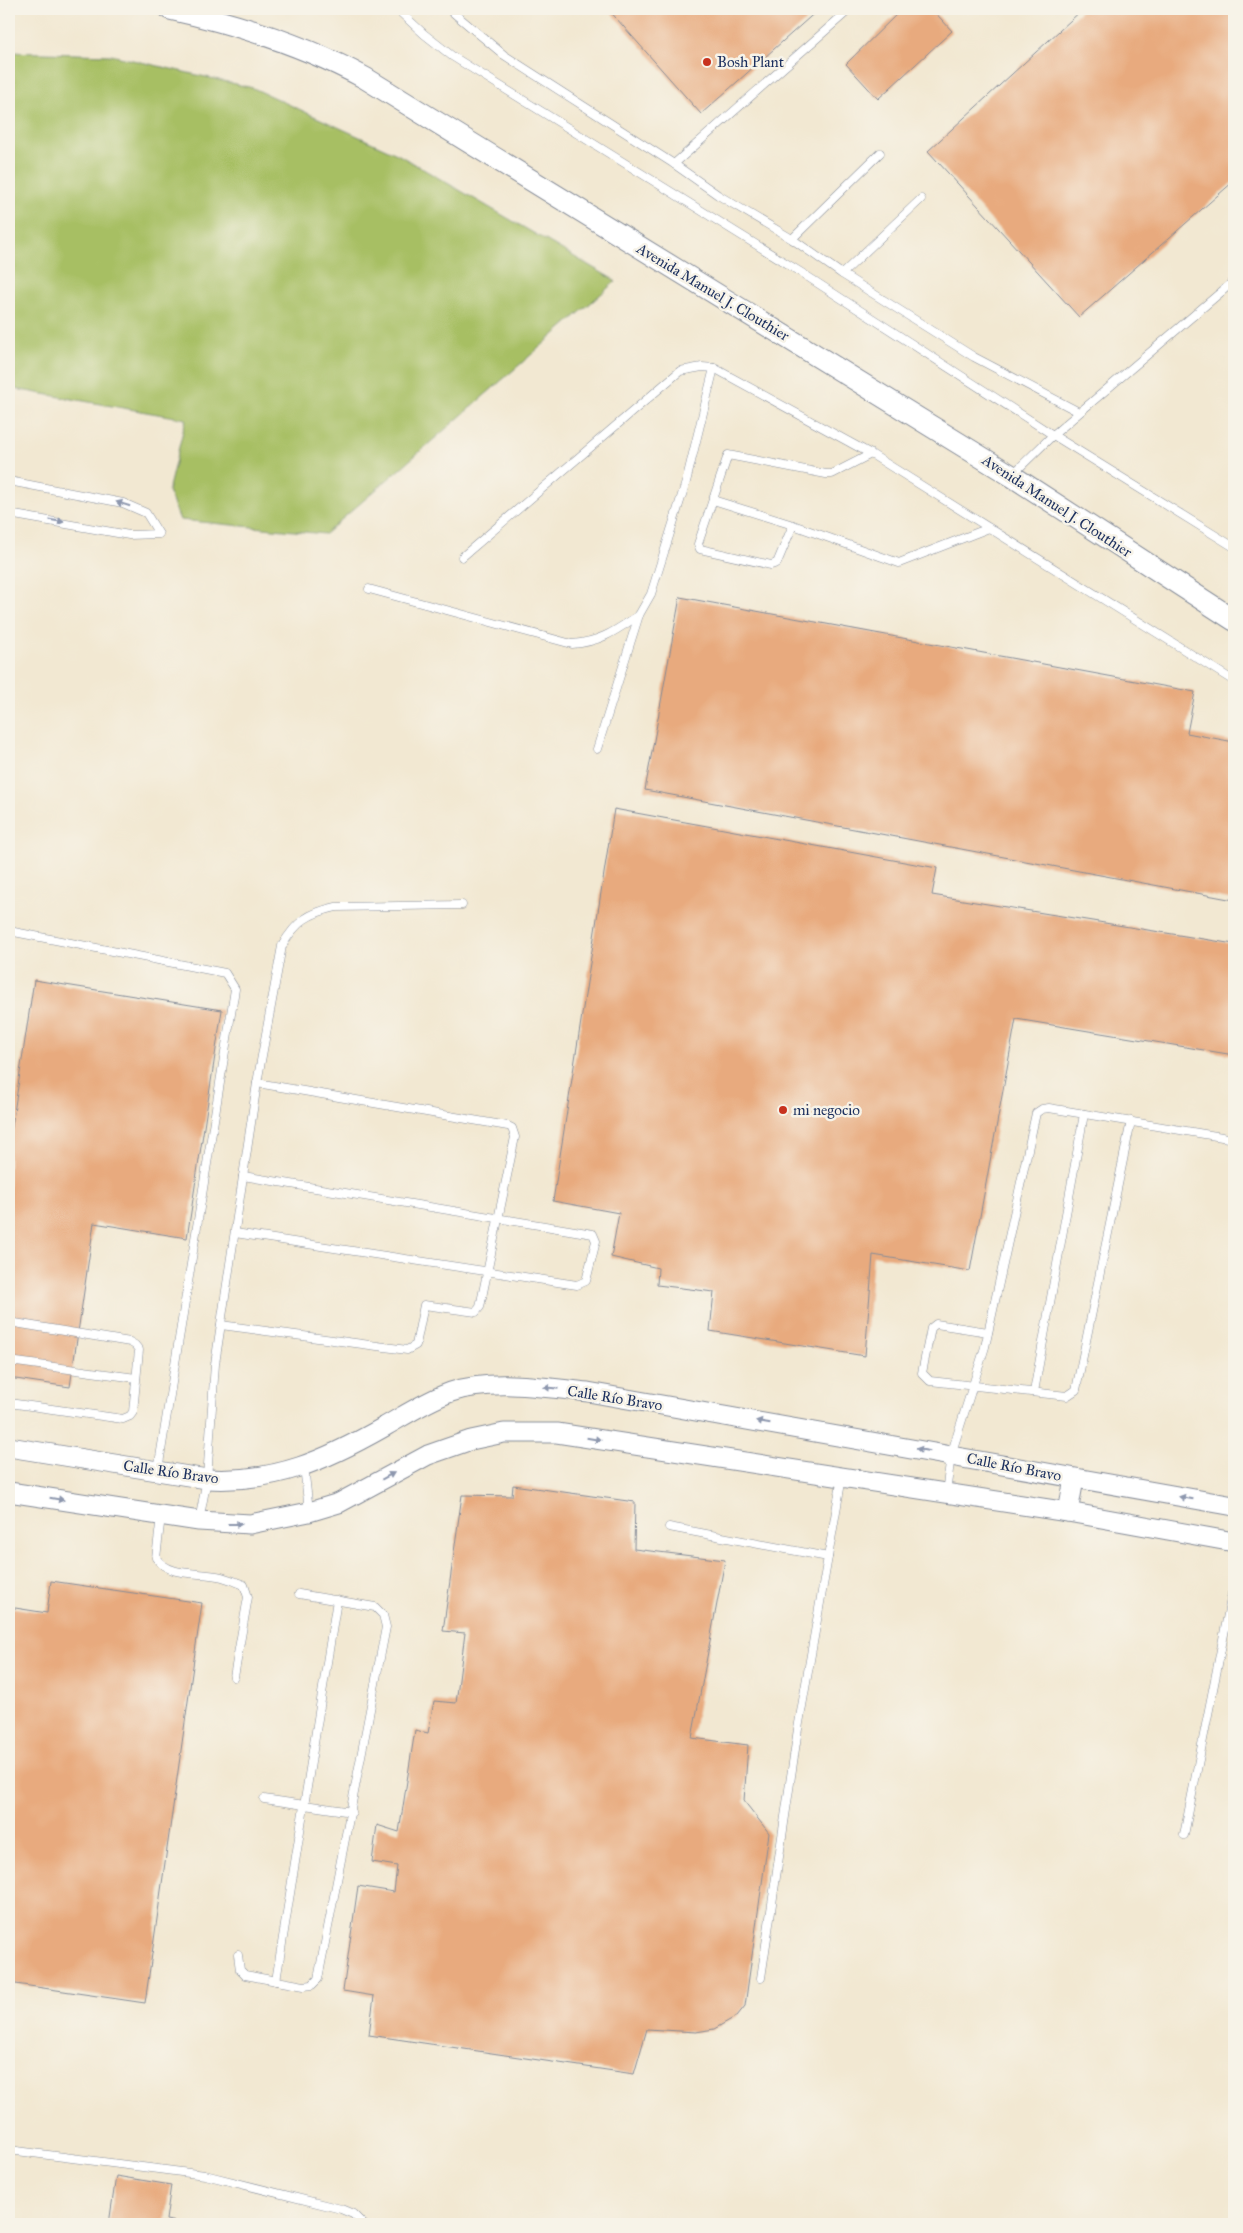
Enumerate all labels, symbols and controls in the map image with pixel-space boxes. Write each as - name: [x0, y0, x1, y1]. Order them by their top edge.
- place label: Bosh Plant: [717, 53, 785, 71]
- marker: Bosh Plant: [701, 56, 713, 68]
- street label: Avenida Manuel J. Clouthier: [632, 239, 793, 346]
- street label: Avenida Manuel J. Clouthier: [977, 450, 1136, 562]
- one-way arrow: [116, 500, 131, 507]
- one-way arrow: [49, 518, 65, 526]
- place label: mi negocio: [793, 1101, 860, 1119]
- marker: mi negocio: [777, 1104, 789, 1116]
- street label: Calle Río Bravo: [566, 1382, 664, 1414]
- one-way arrow: [542, 1384, 558, 1392]
- one-way arrow: [755, 1418, 771, 1426]
- one-way arrow: [587, 1435, 603, 1443]
- one-way arrow: [915, 1445, 931, 1453]
- street label: Calle Río Bravo: [965, 1449, 1063, 1485]
- street label: Calle Río Bravo: [122, 1456, 220, 1488]
- one-way arrow: [382, 1472, 395, 1481]
- one-way arrow: [1178, 1494, 1194, 1502]
- one-way arrow: [49, 1496, 65, 1504]
- one-way arrow: [227, 1520, 243, 1528]

